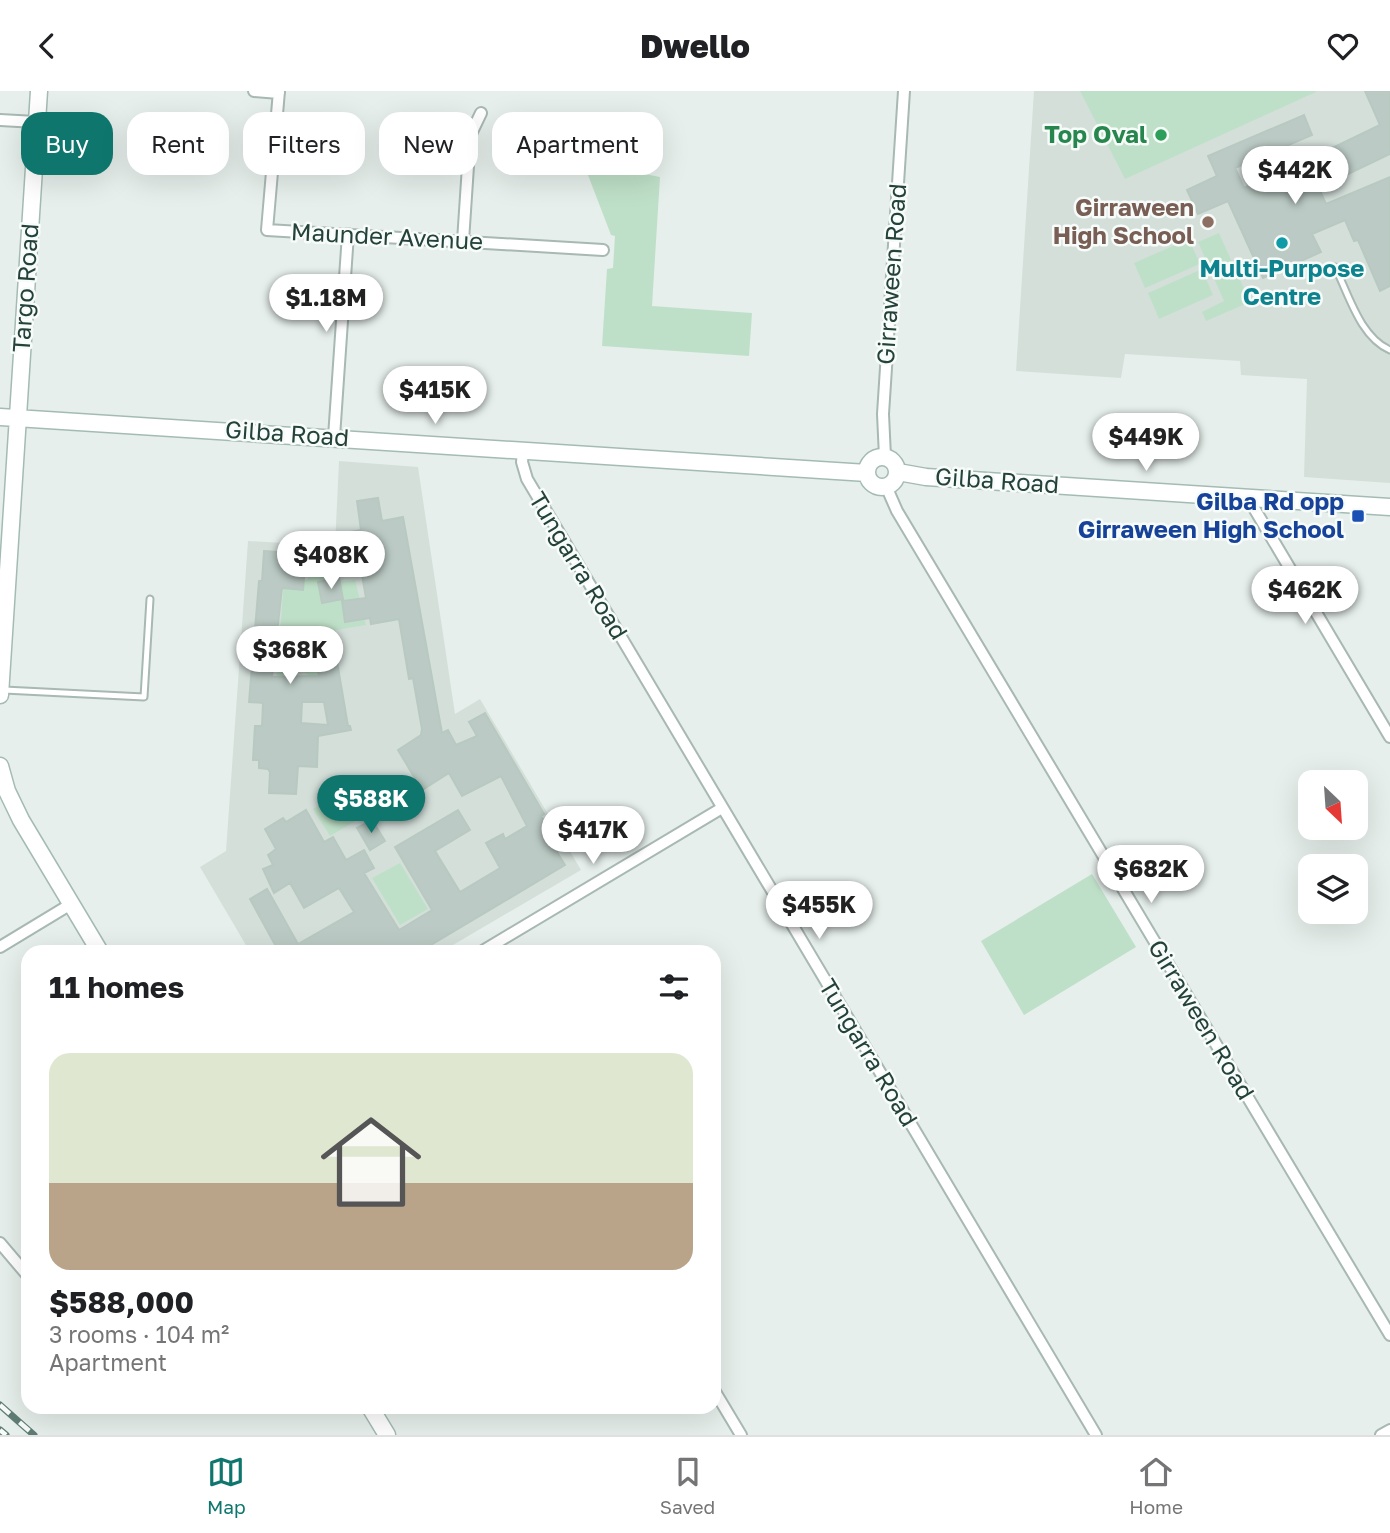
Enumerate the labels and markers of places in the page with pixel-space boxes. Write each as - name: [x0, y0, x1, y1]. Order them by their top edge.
- place label: Top Oval: [1044, 119, 1147, 148]
- marker: Top Oval: [1153, 127, 1169, 143]
- pin: $442K: [1246, 146, 1344, 206]
- place label: Girraween High School: [1053, 192, 1194, 249]
- marker: Girraween High School: [1200, 214, 1216, 230]
- marker: Multi-Purpose Centre: [1274, 235, 1290, 251]
- place label: Multi-Purpose Centre: [1200, 253, 1364, 310]
- pin: $1.18M: [269, 275, 383, 334]
- pin: $415K: [386, 367, 484, 426]
- pin: $449K: [1097, 413, 1195, 473]
- place label: Gilba Rd opp Girraween High School: [1078, 486, 1344, 543]
- marker: Gilba Rd opp Girraween High School: [1350, 508, 1366, 524]
- pin: $408K: [282, 531, 380, 591]
- pin: $462K: [1256, 567, 1354, 626]
- pin: $368K: [241, 627, 339, 686]
- pin: $588K: [322, 775, 420, 835]
- pin: $417K: [544, 807, 642, 866]
- pin: $682K: [1102, 845, 1200, 905]
- pin: $455K: [770, 881, 868, 941]

